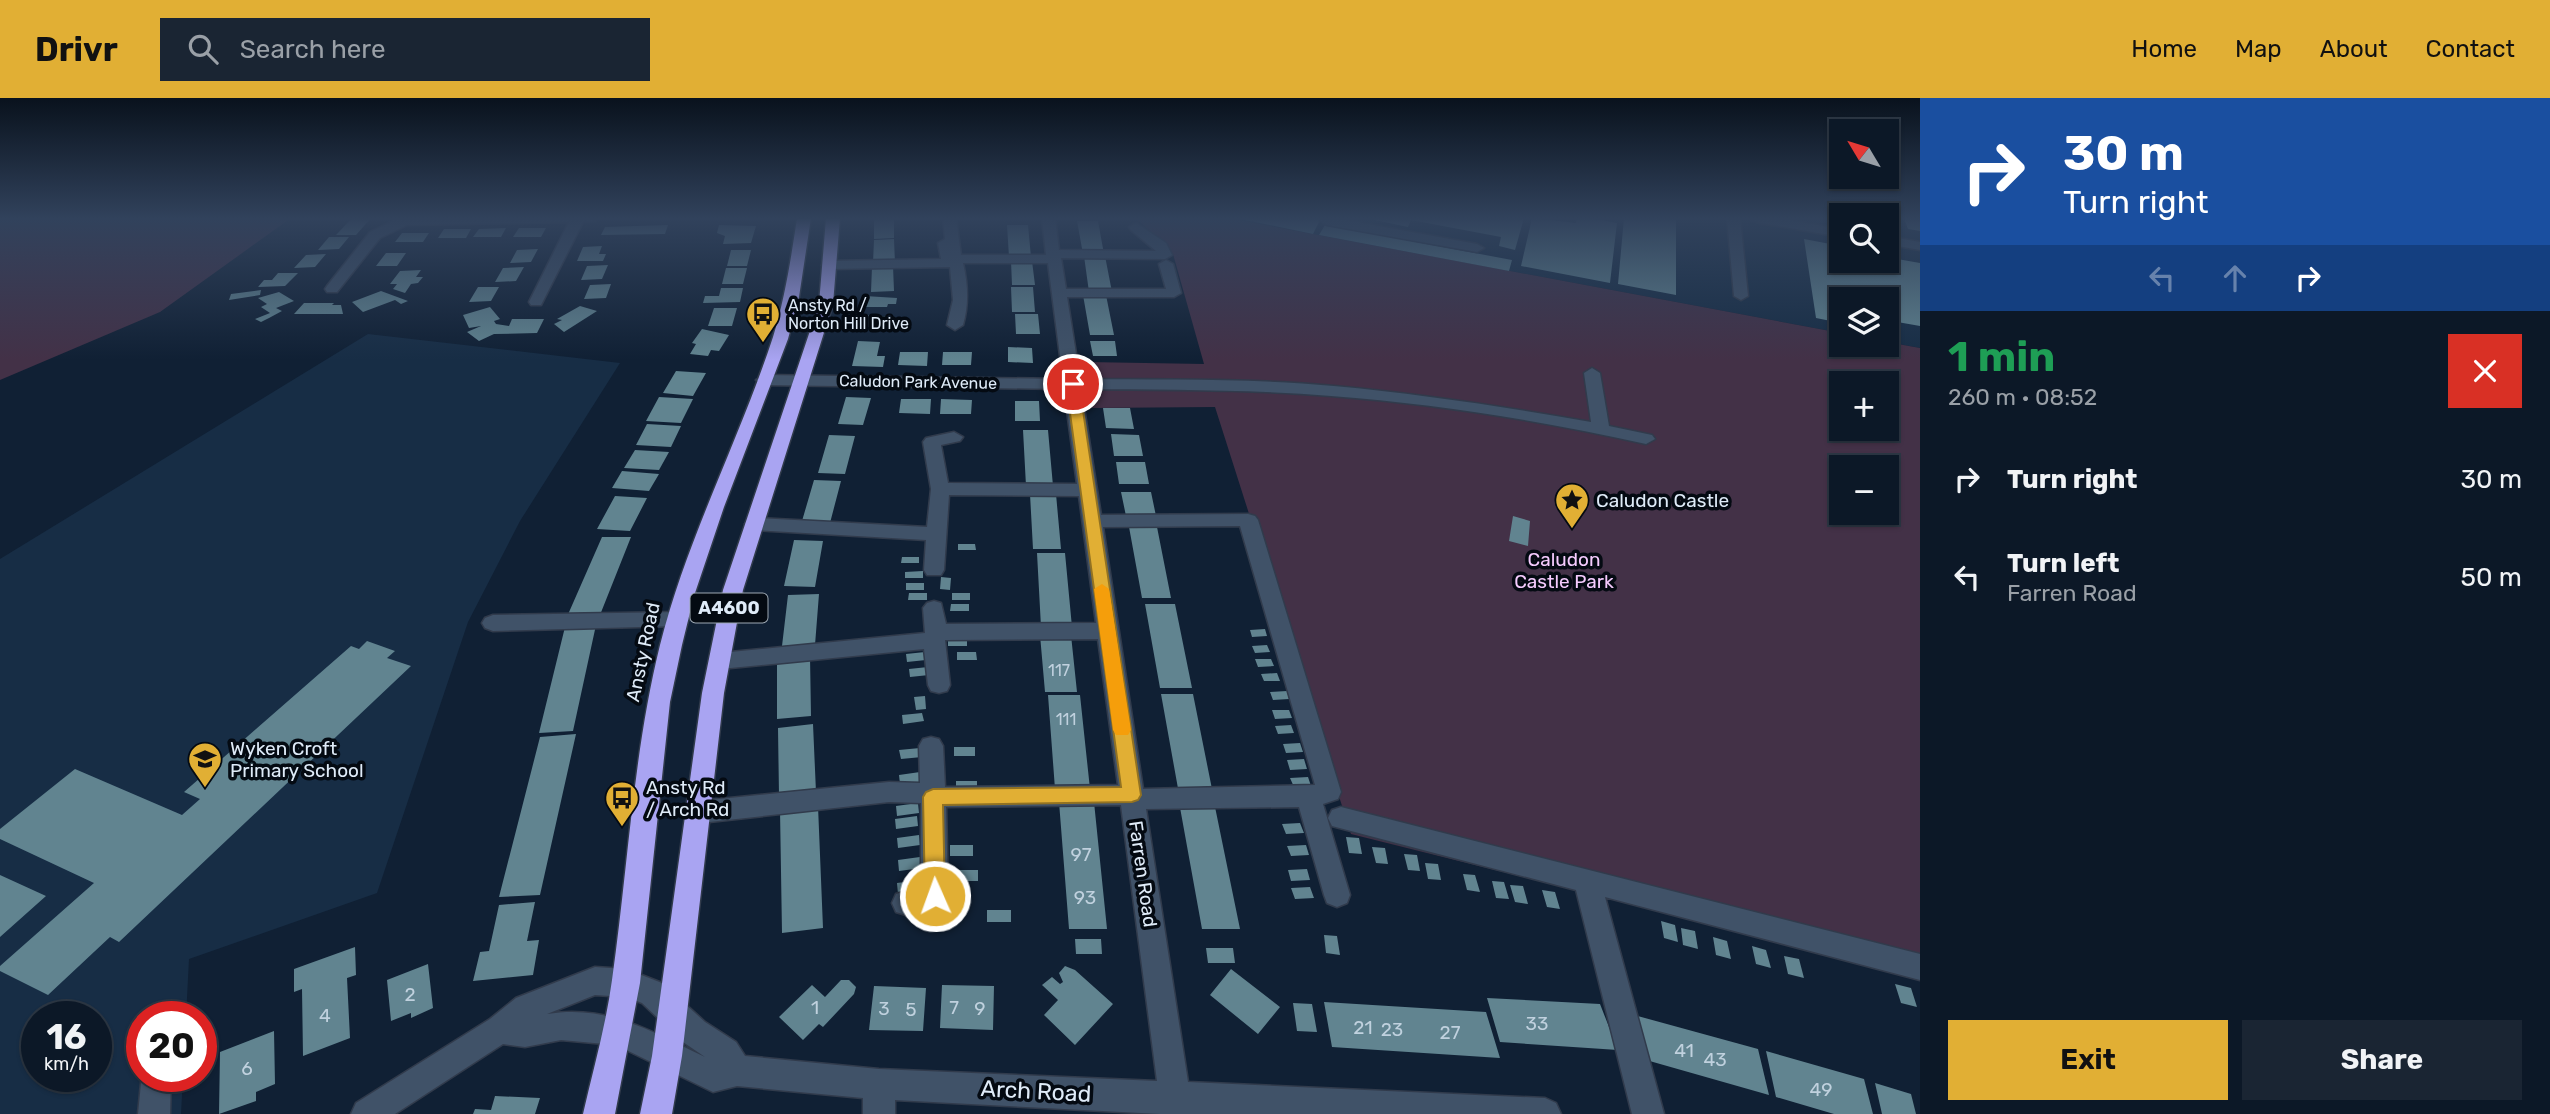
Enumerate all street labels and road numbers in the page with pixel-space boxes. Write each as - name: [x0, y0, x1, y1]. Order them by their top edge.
- street label: Caludon Park Avenue: [839, 371, 997, 393]
- road number: A4600: [690, 594, 768, 622]
- street label: Ansty Road: [621, 600, 665, 704]
- street label: Farren Road: [1124, 819, 1162, 929]
- street label: Arch Road: [980, 1074, 1092, 1108]

